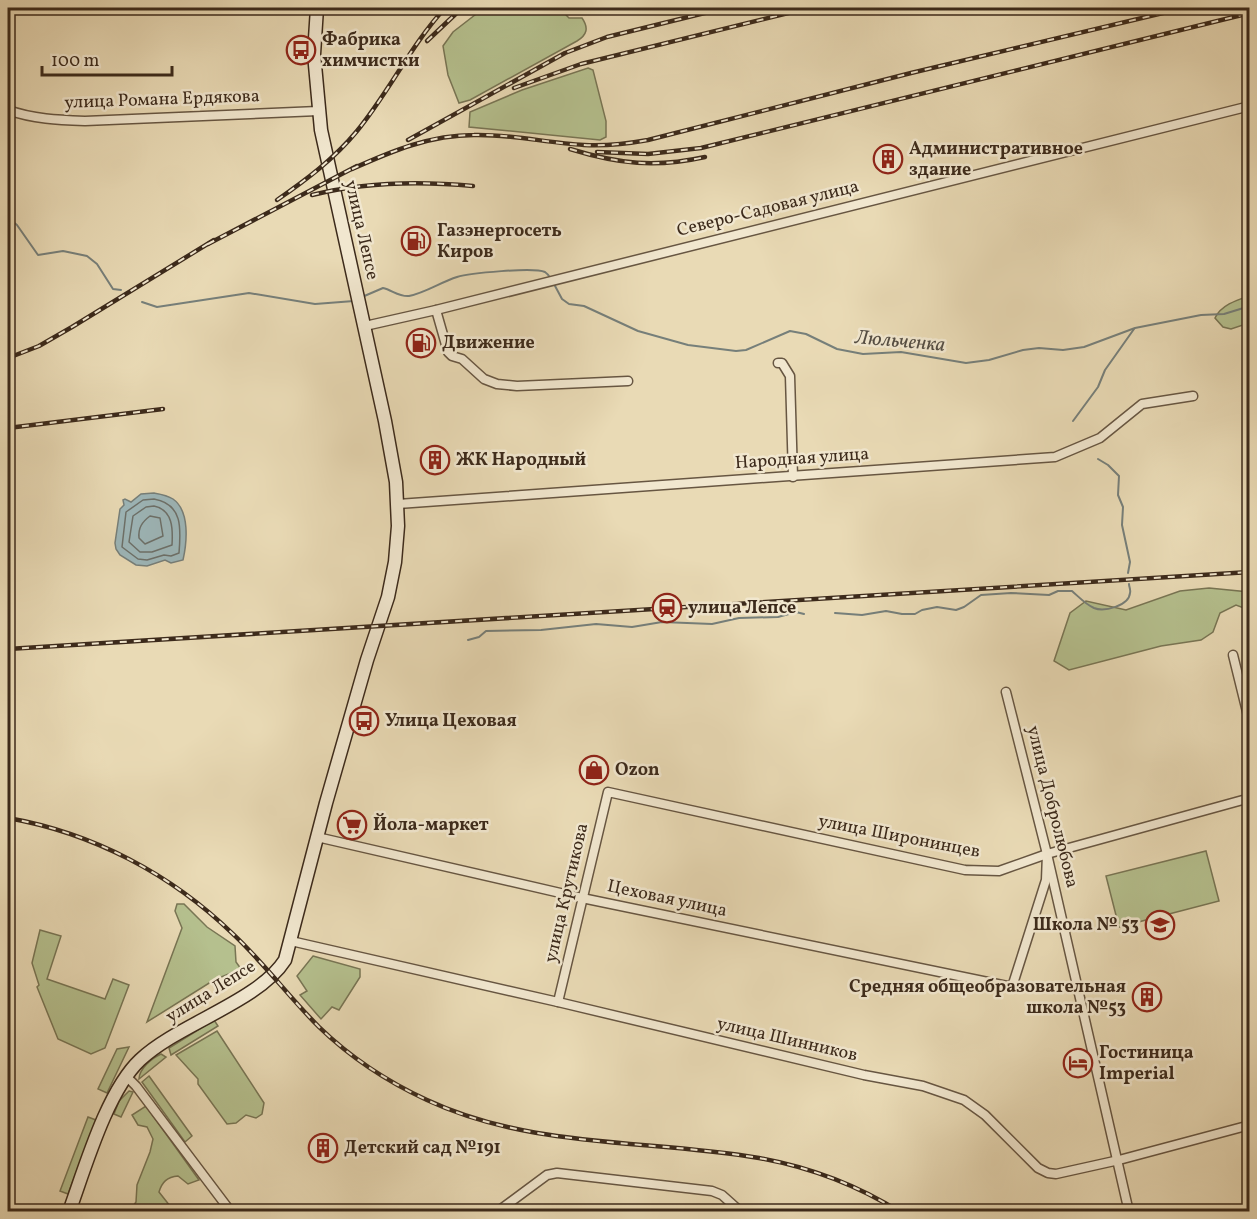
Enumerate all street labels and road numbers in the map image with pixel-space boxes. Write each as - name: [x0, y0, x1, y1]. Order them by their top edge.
- street label: улица Романа Ердякова: [64, 84, 260, 116]
- street label: Северо-Садовая улица: [674, 174, 862, 244]
- street label: улица Лепсе: [337, 178, 385, 282]
- street label: Народная улица: [734, 442, 870, 476]
- street label: улица Добролюбова: [1020, 723, 1084, 891]
- street label: улица Широнинцев: [816, 809, 982, 865]
- street label: улица Крутикова: [539, 821, 595, 965]
- street label: Цеховая улица: [605, 874, 729, 924]
- street label: улица Лепсе: [161, 955, 261, 1029]
- street label: улица Шинников: [714, 1012, 860, 1068]

